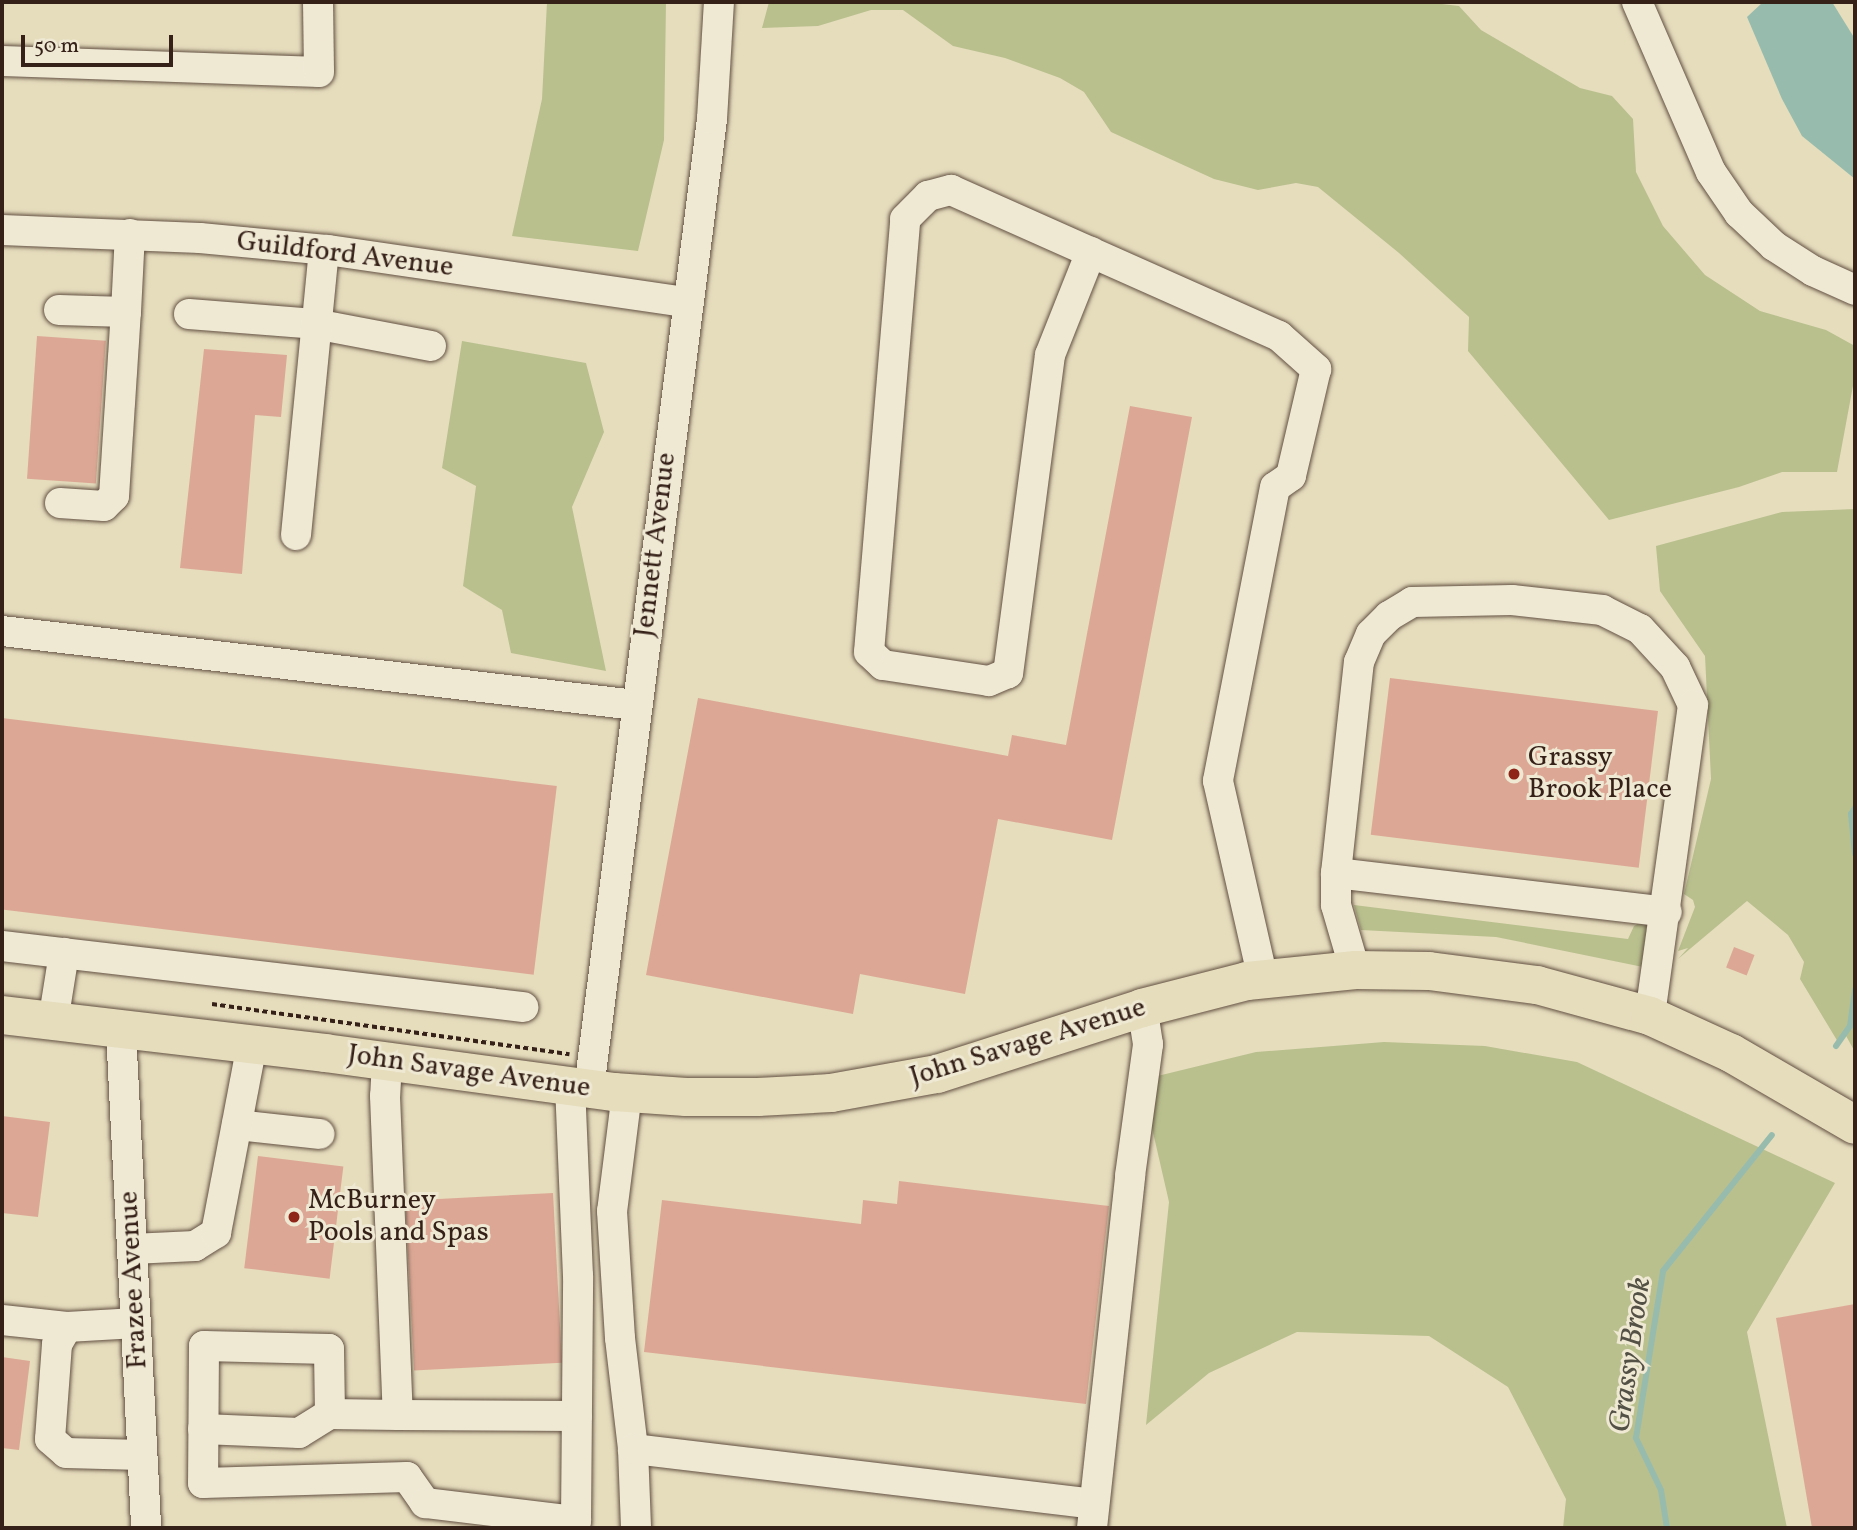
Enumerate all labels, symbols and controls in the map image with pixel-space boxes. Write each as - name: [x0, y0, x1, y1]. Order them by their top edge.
- scale bar: [24, 21, 177, 65]
- text: 50 m: [34, 32, 79, 61]
- street label: Guildford Avenue: [235, 225, 455, 285]
- street label: Jennett Avenue: [628, 451, 684, 639]
- place label: Grassy Brook Place: [1528, 741, 1672, 807]
- marker: Grassy Brook Place: [1506, 766, 1522, 782]
- street label: John Savage Avenue: [906, 991, 1150, 1095]
- street label: John Savage Avenue: [345, 1038, 593, 1106]
- place label: McBurney Pools and Spas: [308, 1184, 489, 1250]
- street label: Frazee Avenue: [113, 1190, 155, 1370]
- marker: McBurney Pools and Spas: [286, 1209, 302, 1225]
- water label: Grassy Brook: [1602, 1275, 1660, 1435]

